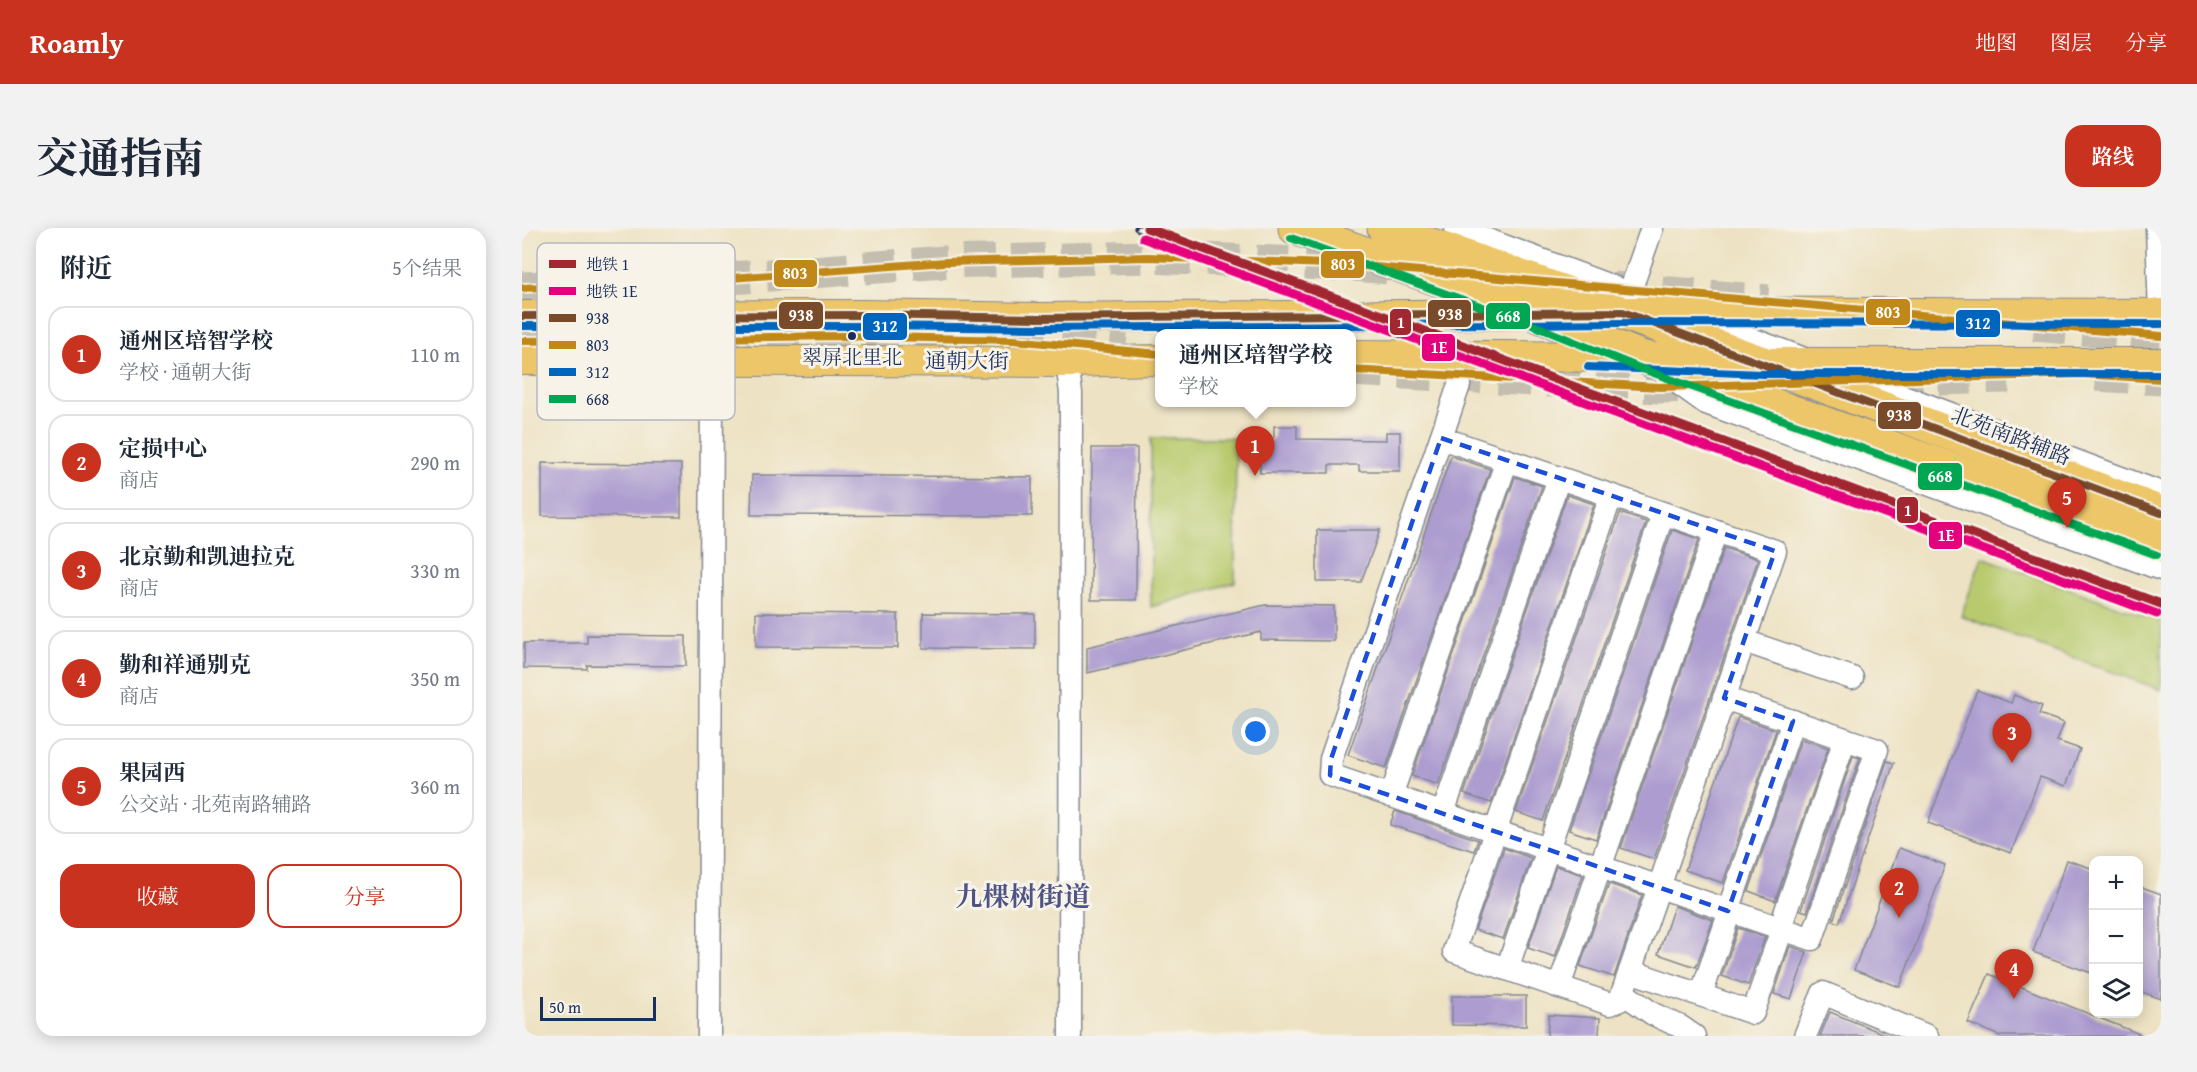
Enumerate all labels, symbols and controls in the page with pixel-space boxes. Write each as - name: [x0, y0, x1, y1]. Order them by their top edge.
- text: Roamly: [30, 22, 124, 63]
- text: 地图: [1975, 27, 2017, 58]
- text: 图层: [2050, 27, 2092, 58]
- text: 分享: [2125, 27, 2167, 58]
- button: 路线: [2065, 125, 2161, 187]
- text: 交通指南: [36, 127, 204, 188]
- legend: [537, 243, 735, 420]
- text: 附近: [60, 248, 112, 287]
- line badge: 803: [1320, 250, 1365, 279]
- text: 地铁 1: [586, 252, 629, 276]
- text: 803: [1331, 252, 1355, 276]
- text: 5个结果: [392, 253, 462, 282]
- line badge: 803: [773, 259, 818, 288]
- text: 803: [783, 261, 807, 285]
- text: 地铁 1E: [586, 279, 637, 303]
- line badge: 803: [1865, 298, 1911, 326]
- line badge: 938: [1427, 299, 1472, 328]
- text: 803: [1876, 300, 1900, 324]
- line badge: 938: [778, 301, 824, 330]
- text: 938: [1438, 302, 1462, 326]
- line badge: 668: [1485, 302, 1531, 330]
- text: 938: [789, 303, 813, 327]
- text: 668: [1496, 304, 1520, 328]
- text: 938: [586, 306, 609, 330]
- line badge: 1: [1389, 308, 1412, 336]
- line badge: 312: [1955, 309, 2001, 338]
- text: 1: [1397, 310, 1405, 334]
- text: 312: [1966, 311, 1990, 335]
- line badge: 312: [862, 312, 908, 341]
- text: 312: [873, 314, 897, 338]
- text: 通州区培智学校: [119, 324, 273, 356]
- popup: [1155, 329, 1356, 407]
- marker: 翠屏北里北: [846, 330, 858, 342]
- text: 803: [586, 333, 609, 357]
- line badge: 1E: [1421, 333, 1456, 362]
- text: 1E: [1431, 335, 1448, 359]
- text: 通州区培智学校: [1178, 338, 1333, 370]
- text: 1: [76, 340, 87, 369]
- text: 110 m: [410, 340, 460, 369]
- place label: 翠屏北里北: [802, 342, 902, 371]
- street label: 通朝大街: [925, 345, 1009, 376]
- text: 学校 · 通朝大街: [119, 357, 251, 386]
- text: 312: [586, 360, 609, 384]
- text: 学校: [1178, 371, 1218, 400]
- text: 668: [586, 387, 609, 411]
- street label: 北苑南路辅路: [1947, 398, 2076, 473]
- line badge: 938: [1877, 401, 1922, 430]
- text: 938: [1887, 403, 1911, 427]
- pin: 1: [1236, 426, 1274, 476]
- text: 定损中心: [119, 432, 207, 464]
- text: 2: [76, 448, 87, 477]
- text: 290 m: [410, 448, 460, 477]
- line badge: 668: [1917, 462, 1963, 491]
- text: 668: [1928, 464, 1952, 488]
- text: 商店: [119, 465, 159, 494]
- pin: 5: [2048, 478, 2086, 528]
- line badge: 1: [1896, 496, 1919, 524]
- text: 1: [1904, 498, 1912, 522]
- line badge: 1E: [1928, 521, 1963, 550]
- text: 1E: [1938, 523, 1955, 547]
- text: 北京勤和凯迪拉克: [119, 540, 295, 572]
- text: 3: [76, 556, 87, 585]
- text: 330 m: [410, 556, 460, 585]
- text: 商店: [119, 573, 159, 602]
- text: 勤和祥通别克: [119, 648, 251, 680]
- text: 4: [76, 664, 87, 693]
- text: 350 m: [410, 664, 460, 693]
- text: 商店: [119, 681, 159, 710]
- pin: 3: [1992, 714, 2032, 763]
- your location: [1241, 717, 1270, 746]
- text: 果园西: [119, 756, 185, 788]
- text: 5: [76, 772, 87, 801]
- text: 360 m: [410, 772, 460, 801]
- text: 公交站 · 北苑南路辅路: [119, 789, 311, 818]
- map controls: [2089, 856, 2143, 1018]
- button: +: [2089, 856, 2143, 910]
- button: 收藏: [60, 864, 255, 928]
- button: 分享: [267, 864, 462, 928]
- pin: 2: [1880, 868, 1918, 918]
- district label: 九棵树街道: [956, 876, 1091, 916]
- button: −: [2089, 910, 2143, 964]
- pin: 4: [1994, 950, 2034, 999]
- button: layers: [2089, 964, 2143, 1018]
- scale bar: [540, 994, 656, 1022]
- text: 50 m: [549, 995, 581, 1019]

